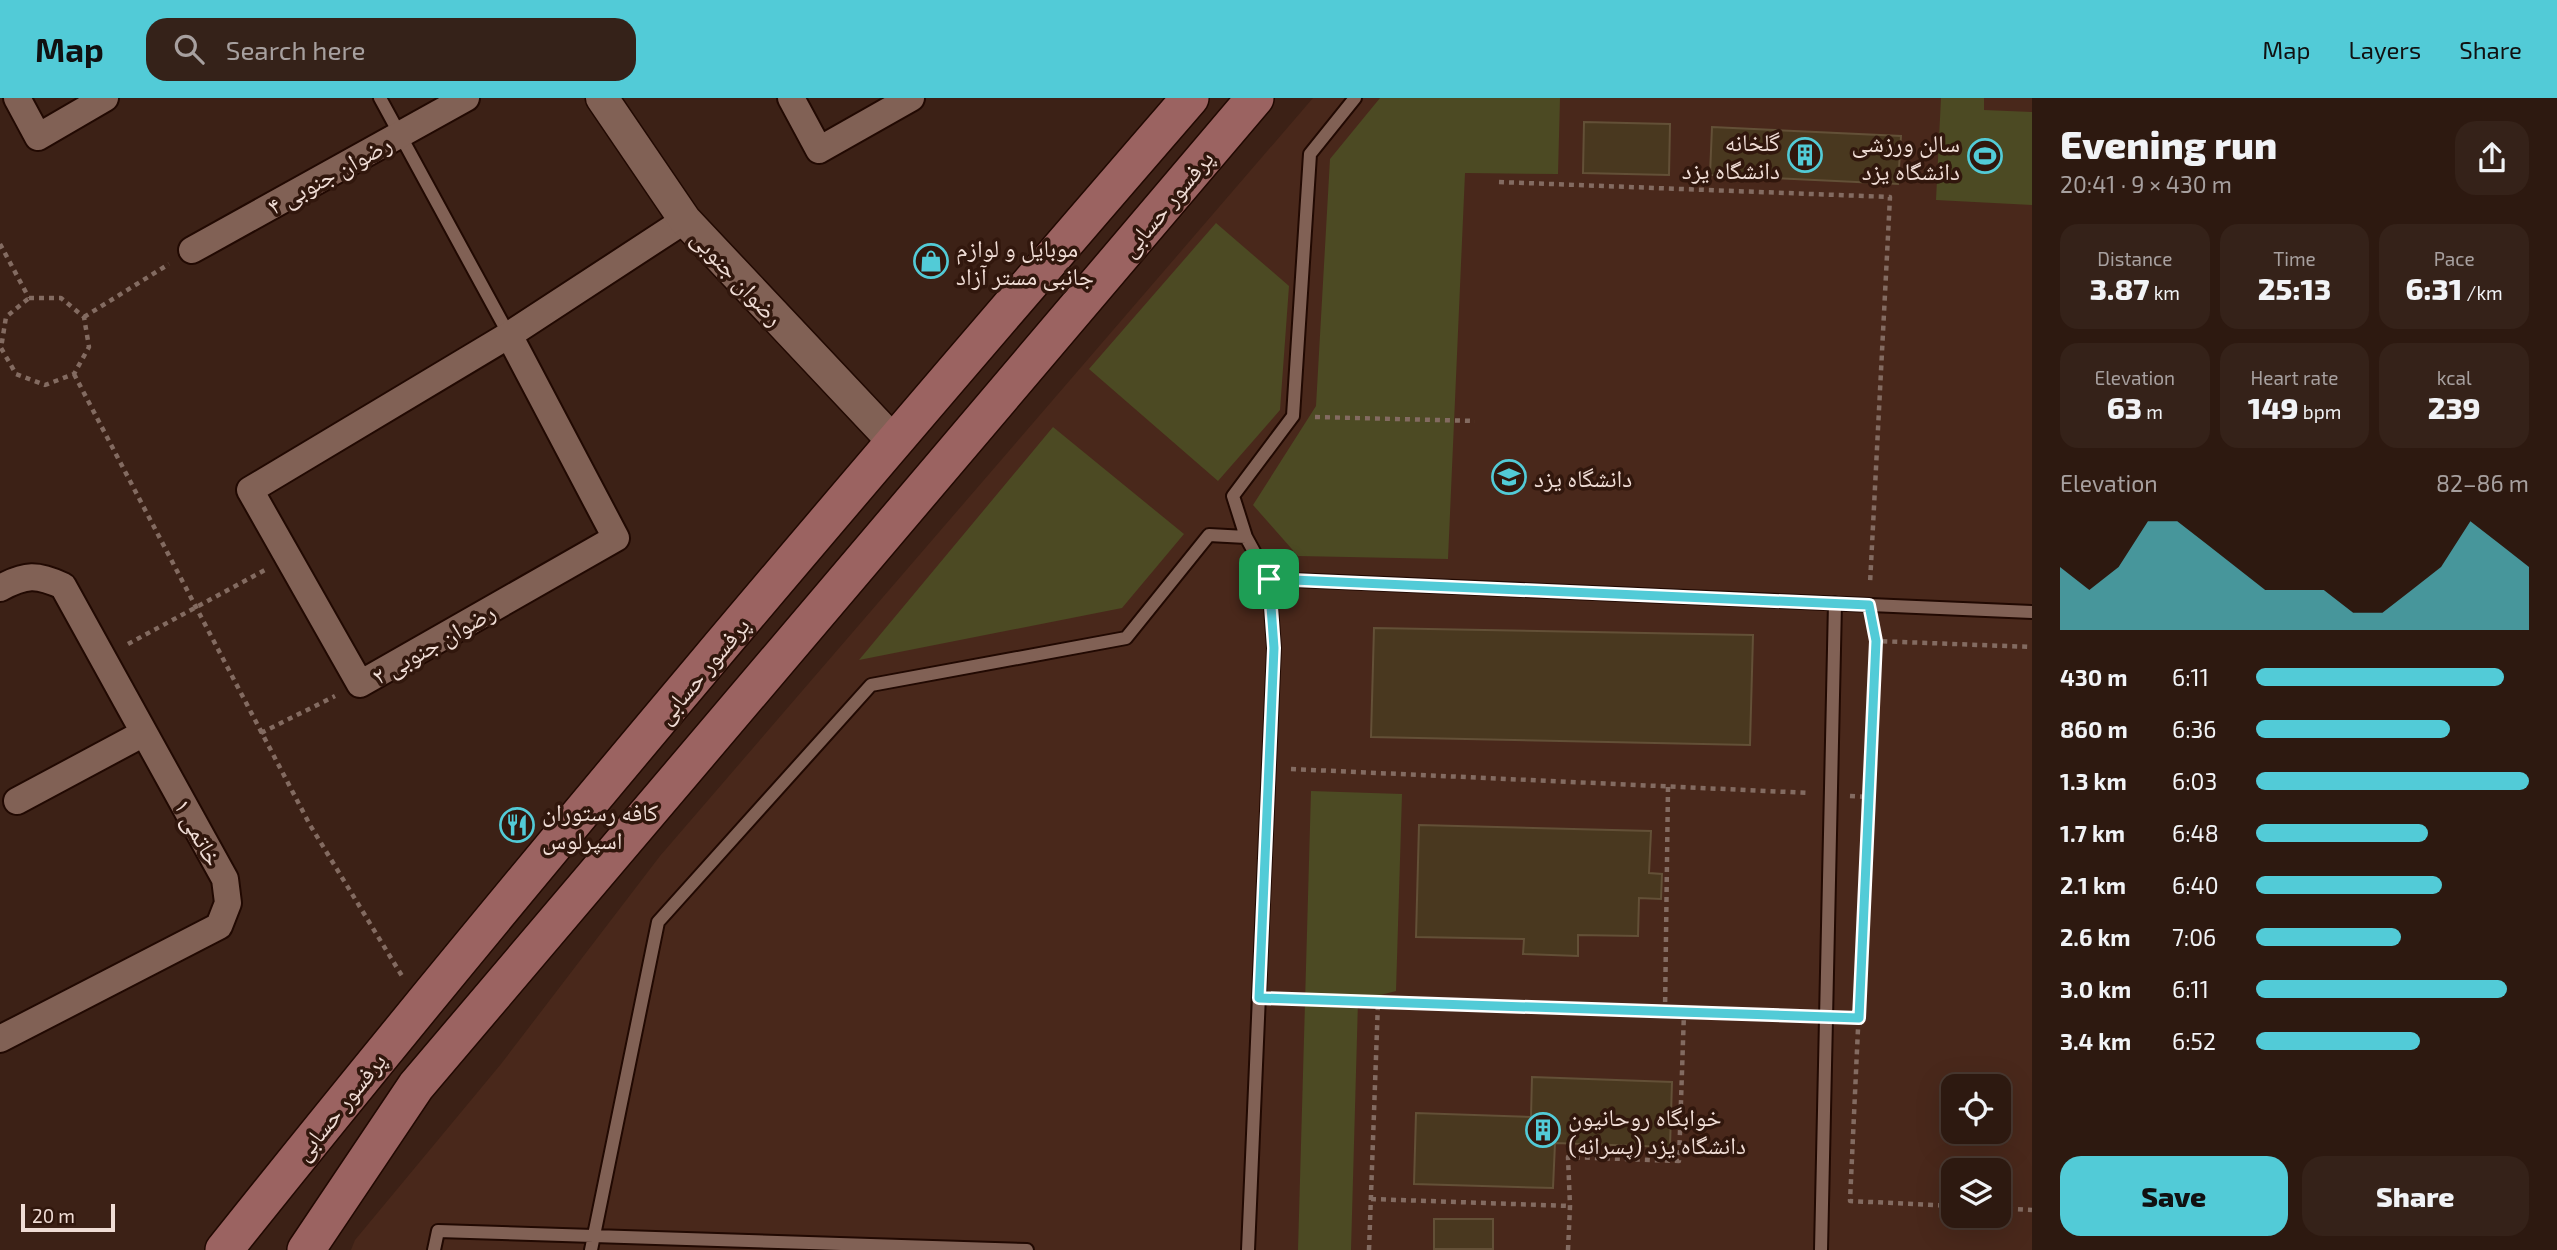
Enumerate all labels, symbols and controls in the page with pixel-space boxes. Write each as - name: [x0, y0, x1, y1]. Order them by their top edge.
- search box: [146, 18, 636, 81]
- text: Map: [35, 29, 104, 69]
- icon: search: [170, 30, 208, 68]
- text: Search here: [226, 34, 365, 65]
- text: Map: [2262, 35, 2310, 64]
- text: Layers: [2348, 35, 2421, 64]
- text: Share: [2459, 35, 2522, 64]
- text: Evening run: [2060, 121, 2277, 167]
- button: share: [2455, 121, 2529, 195]
- place label: گلخانه دانشگاه یزد: [1682, 127, 1780, 184]
- street label: رضوان جنوبی ۴: [262, 128, 397, 221]
- place label: سالن ورزشی دانشگاه یزد: [1852, 128, 1960, 185]
- building icon: گلخانه دانشگاه یزد: [1786, 136, 1824, 174]
- sports icon: سالن ورزشی دانشگاه یزد: [1966, 137, 2004, 175]
- street label: پرفسور حسابی: [1113, 144, 1220, 263]
- text: 20:41 · 9 × 430 m: [2060, 170, 2232, 198]
- street label: رضوان جنوبی: [685, 223, 790, 332]
- place label: موبایل و لوازم جانبی مستر آزاد: [956, 233, 1094, 291]
- shop icon: موبایل و لوازم جانبی مستر آزاد: [912, 242, 950, 280]
- text: Distance: [2097, 247, 2172, 270]
- text: Time: [2273, 247, 2316, 270]
- text: Pace: [2434, 247, 2475, 270]
- text: 3.87: [2090, 270, 2149, 306]
- text: 25:13: [2258, 270, 2331, 306]
- text: 6:31: [2406, 270, 2462, 306]
- text: km: [2149, 281, 2180, 304]
- text: /km: [2462, 281, 2503, 304]
- text: Elevation: [2095, 366, 2175, 389]
- text: Heart rate: [2251, 366, 2338, 389]
- text: kcal: [2437, 366, 2472, 389]
- text: 63: [2107, 389, 2142, 425]
- text: 149: [2248, 389, 2299, 425]
- text: 239: [2428, 389, 2481, 425]
- text: m: [2142, 400, 2163, 423]
- text: bpm: [2299, 400, 2341, 423]
- school or university icon: دانشگاه یزد: [1490, 458, 1528, 496]
- place label: دانشگاه یزد: [1534, 463, 1632, 492]
- text: Elevation: [2060, 469, 2158, 497]
- text: 82–86 m: [2436, 469, 2529, 497]
- pin: [1239, 549, 1299, 609]
- icon: arrive: [1250, 560, 1288, 598]
- street label: رضوان جنوبی ۲: [366, 596, 500, 691]
- street label: پرفسور حسابی: [649, 611, 756, 730]
- text: 430 m: [2060, 663, 2127, 691]
- text: 6:11: [2172, 663, 2209, 691]
- text: 860 m: [2060, 715, 2128, 743]
- text: 6:36: [2172, 715, 2217, 743]
- text: 1.3 km: [2060, 767, 2127, 795]
- text: 6:03: [2172, 767, 2217, 795]
- street label: خاتمی ۱: [168, 793, 229, 871]
- place label: کافه رستوران اسپرلوس: [542, 797, 658, 855]
- restaurant icon: کافه رستوران اسپرلوس: [498, 806, 536, 844]
- text: 1.7 km: [2060, 819, 2125, 847]
- text: 6:48: [2172, 819, 2219, 847]
- text: 2.1 km: [2060, 871, 2126, 899]
- text: 6:40: [2172, 871, 2219, 899]
- text: 2.6 km: [2060, 923, 2131, 951]
- text: 7:06: [2172, 923, 2216, 951]
- text: 3.0 km: [2060, 975, 2131, 1003]
- text: 6:11: [2172, 975, 2209, 1003]
- text: 3.4 km: [2060, 1027, 2131, 1055]
- text: 6:52: [2172, 1027, 2216, 1055]
- street label: پرفسور حسابی: [287, 1046, 392, 1166]
- map controls: [1941, 1074, 2011, 1228]
- button: locate: [1941, 1074, 2011, 1144]
- place label: خوابگاه روحانیون (پسرانه) دانشگاه یزد: [1568, 1102, 1746, 1160]
- building icon: خوابگاه روحانیون (پسرانه) دانشگاه یزد: [1524, 1111, 1562, 1149]
- button: Save: [2060, 1156, 2288, 1236]
- button: Share: [2302, 1156, 2529, 1236]
- button: layers: [1941, 1158, 2011, 1228]
- scale bar: [21, 1201, 116, 1233]
- text: 20 m: [32, 1204, 75, 1227]

